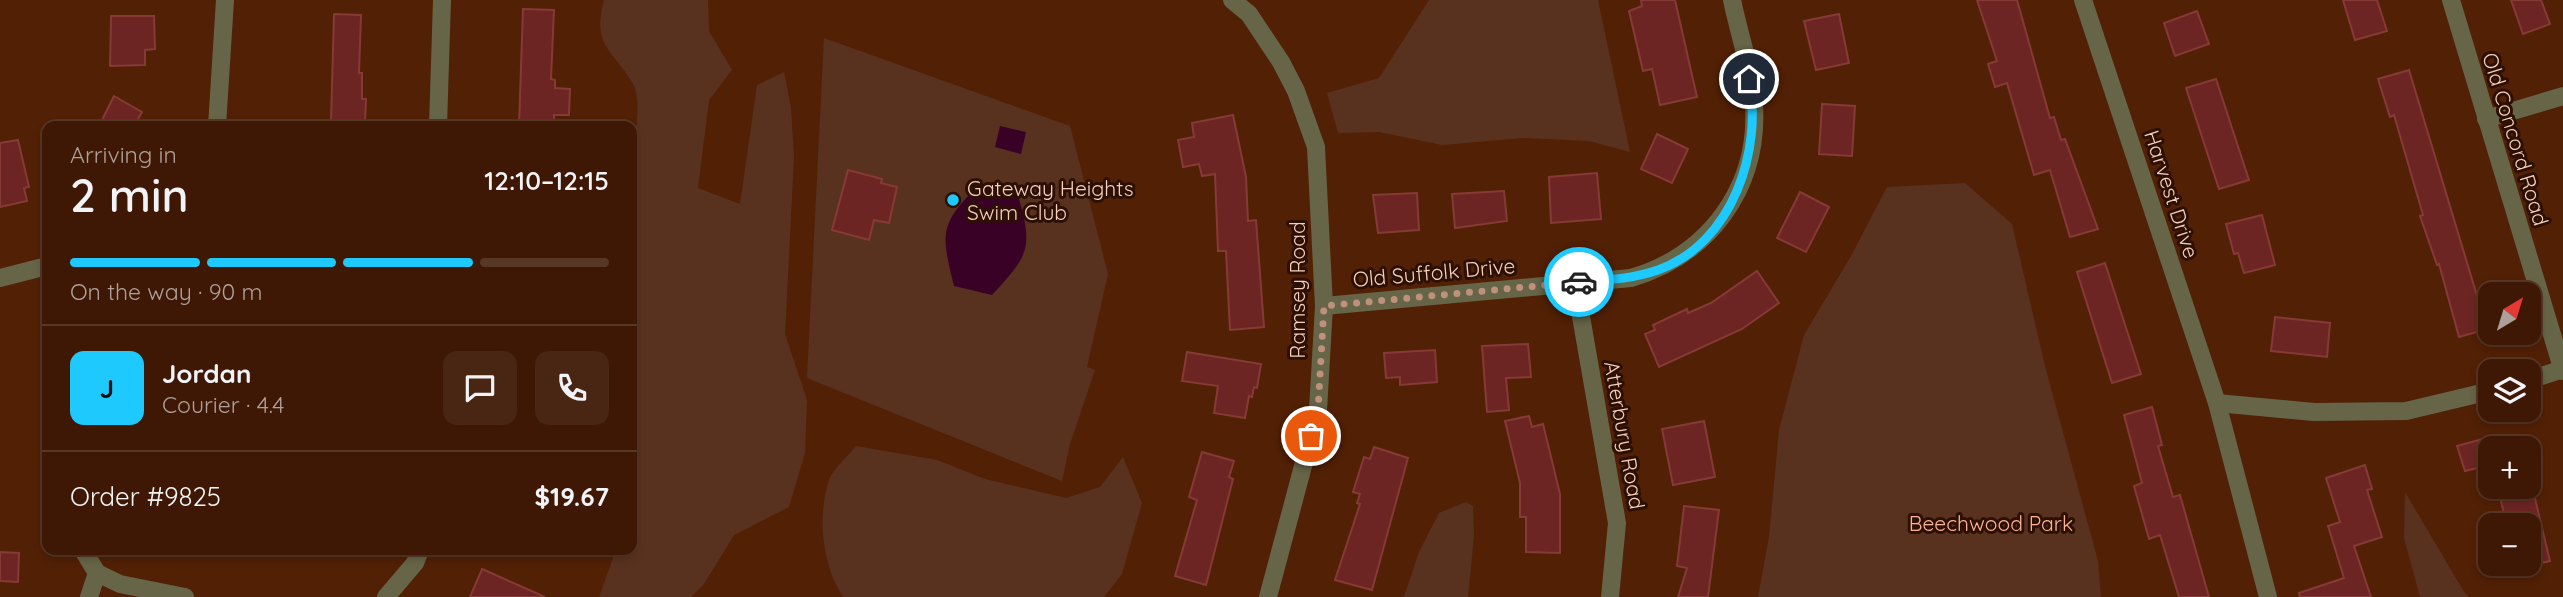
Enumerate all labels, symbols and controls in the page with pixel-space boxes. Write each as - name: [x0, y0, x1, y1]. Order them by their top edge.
- pin: [1719, 49, 1779, 109]
- street label: Old Concord Road: [2477, 49, 2555, 229]
- icon: home: [1730, 60, 1768, 98]
- street label: Harvest Drive: [2139, 127, 2205, 261]
- text: Arriving in: [70, 140, 177, 169]
- text: 12:10–12:15: [484, 164, 609, 197]
- text: 2 min: [70, 166, 189, 224]
- place label: Gateway Heights Swim Club: [967, 175, 1134, 225]
- marker: Gateway Heights Swim Club: [945, 192, 961, 208]
- street label: Ramsey Road: [1284, 221, 1310, 359]
- courier: [1544, 247, 1614, 317]
- street label: Old Suffolk Drive: [1352, 252, 1516, 292]
- icon: car: [1560, 263, 1598, 301]
- text: On the way · 90 m: [70, 277, 263, 306]
- north arrow: [2478, 282, 2541, 345]
- map controls: [2478, 282, 2541, 576]
- button: chat: [443, 351, 517, 425]
- button: phone: [535, 351, 609, 425]
- text: Jordan: [162, 357, 251, 390]
- street label: Atterbury Road: [1599, 359, 1651, 511]
- button: layers: [2478, 359, 2541, 422]
- text: J: [100, 372, 114, 405]
- text: Courier · 4.4: [162, 390, 284, 419]
- pin: [1281, 406, 1341, 466]
- icon: bag: [1292, 417, 1330, 455]
- button: +: [2478, 436, 2541, 499]
- text: Order #9825: [70, 480, 221, 513]
- text: $19.67: [535, 480, 609, 513]
- park label: Beechwood Park: [1909, 510, 2073, 536]
- button: −: [2478, 513, 2541, 576]

